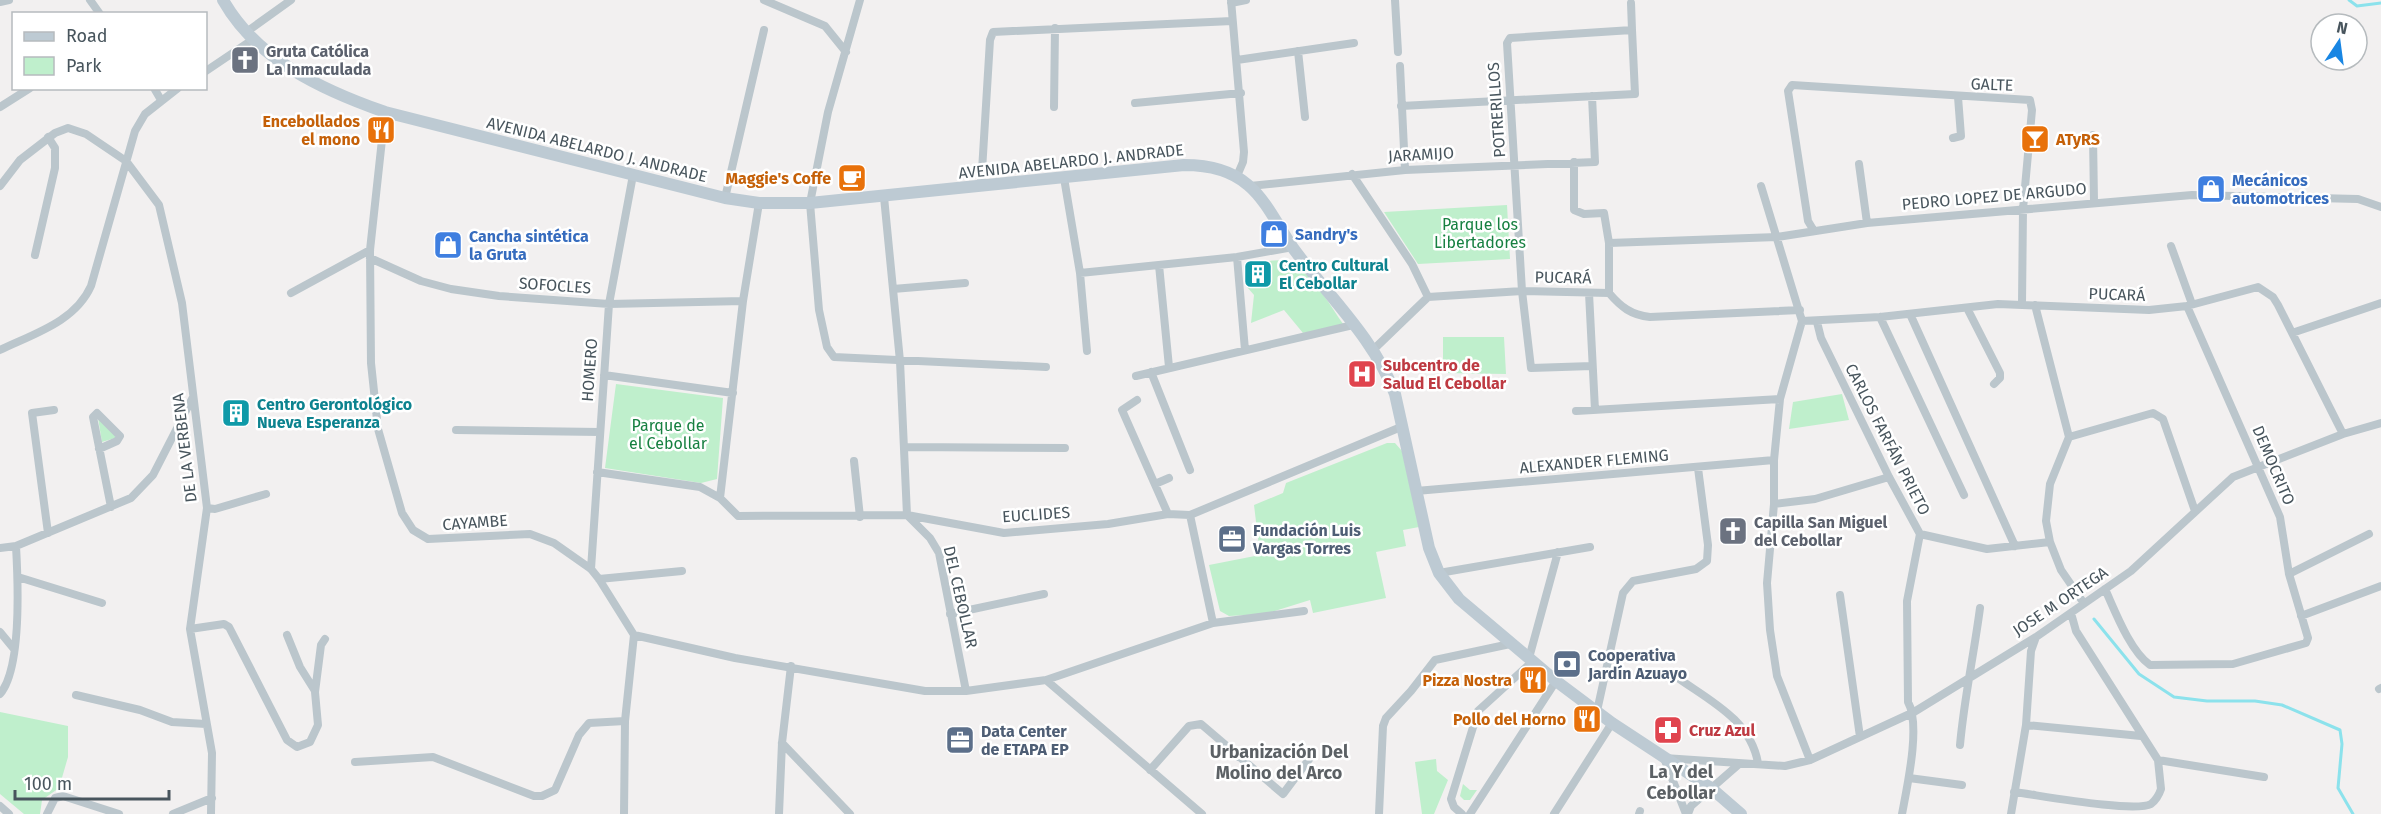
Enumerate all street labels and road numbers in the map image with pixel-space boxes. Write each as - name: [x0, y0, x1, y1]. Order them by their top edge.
- street label: POTRERILLOS: [1484, 61, 1509, 158]
- street label: GALTE: [1970, 74, 2014, 95]
- street label: AVENIDA ABELARDO J. ANDRADE: [485, 113, 709, 186]
- street label: AVENIDA ABELARDO J. ANDRADE: [957, 140, 1185, 183]
- street label: JARAMIJO: [1388, 143, 1454, 166]
- street label: PEDRO LOPEZ DE ARGUDO: [1901, 179, 2087, 214]
- street label: PUCARÁ: [1534, 267, 1592, 288]
- street label: SOFOCLES: [518, 273, 592, 298]
- street label: PUCARÁ: [2088, 283, 2147, 305]
- street label: HOMERO: [578, 338, 601, 402]
- street label: CARLOS FARFÁN PRIETO: [1841, 360, 1935, 518]
- street label: DE LA VERBENA: [168, 391, 201, 504]
- street label: DEMOCRITO: [2248, 423, 2299, 508]
- street label: ALEXANDER FLEMING: [1519, 446, 1669, 477]
- street label: EUCLIDES: [1001, 503, 1071, 526]
- street label: CAYAMBE: [442, 511, 508, 534]
- street label: DEL CEBOLLAR: [940, 544, 982, 650]
- street label: JOSE M ORTEGA: [2009, 562, 2112, 640]

